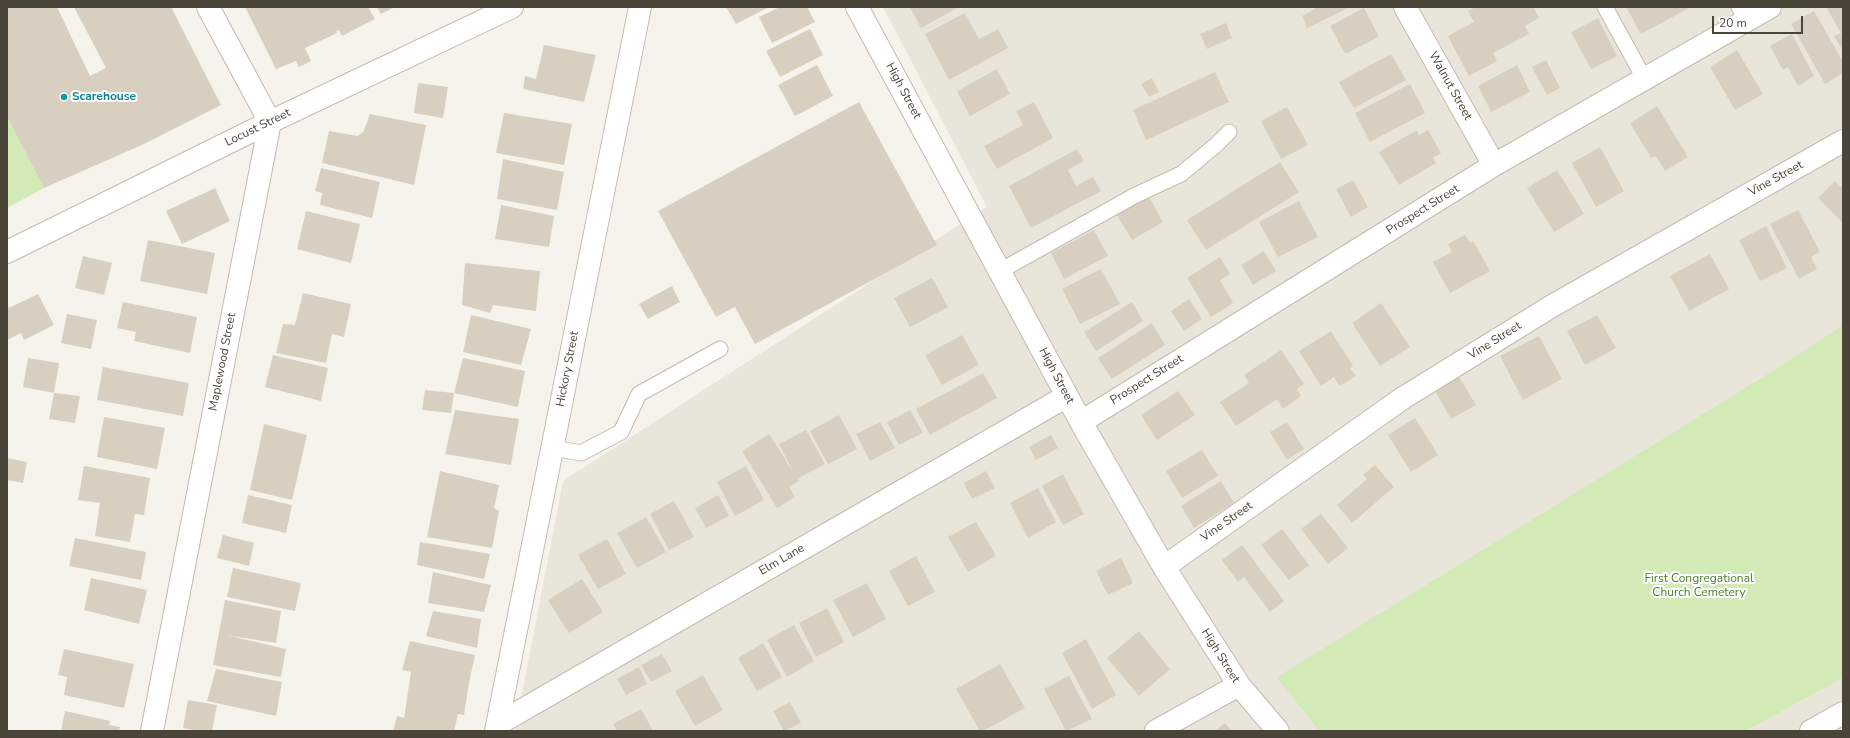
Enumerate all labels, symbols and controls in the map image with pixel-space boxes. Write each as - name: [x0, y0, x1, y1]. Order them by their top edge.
- scale bar: [1714, 8, 1805, 34]
- text: 20 m: [1719, 15, 1747, 31]
- street label: Walnut Street: [1425, 49, 1475, 123]
- street label: High Street: [882, 60, 924, 122]
- place label: Scarehouse: [72, 90, 136, 104]
- marker: Scarehouse: [59, 92, 69, 102]
- street label: Locust Street: [223, 106, 293, 150]
- street label: Vine Street: [1746, 158, 1806, 200]
- street label: Prospect Street: [1384, 182, 1462, 238]
- street label: Maplewood Street: [206, 312, 240, 412]
- street label: Vine Street: [1466, 319, 1524, 363]
- street label: Hickory Street: [554, 330, 582, 408]
- street label: High Street: [1035, 345, 1077, 407]
- street label: Prospect Street: [1108, 352, 1186, 408]
- street label: Vine Street: [1198, 499, 1256, 545]
- street label: Elm Lane: [757, 541, 807, 579]
- park label: First Congregational Church Cemetery: [1644, 572, 1754, 600]
- street label: High Street: [1198, 626, 1242, 686]

